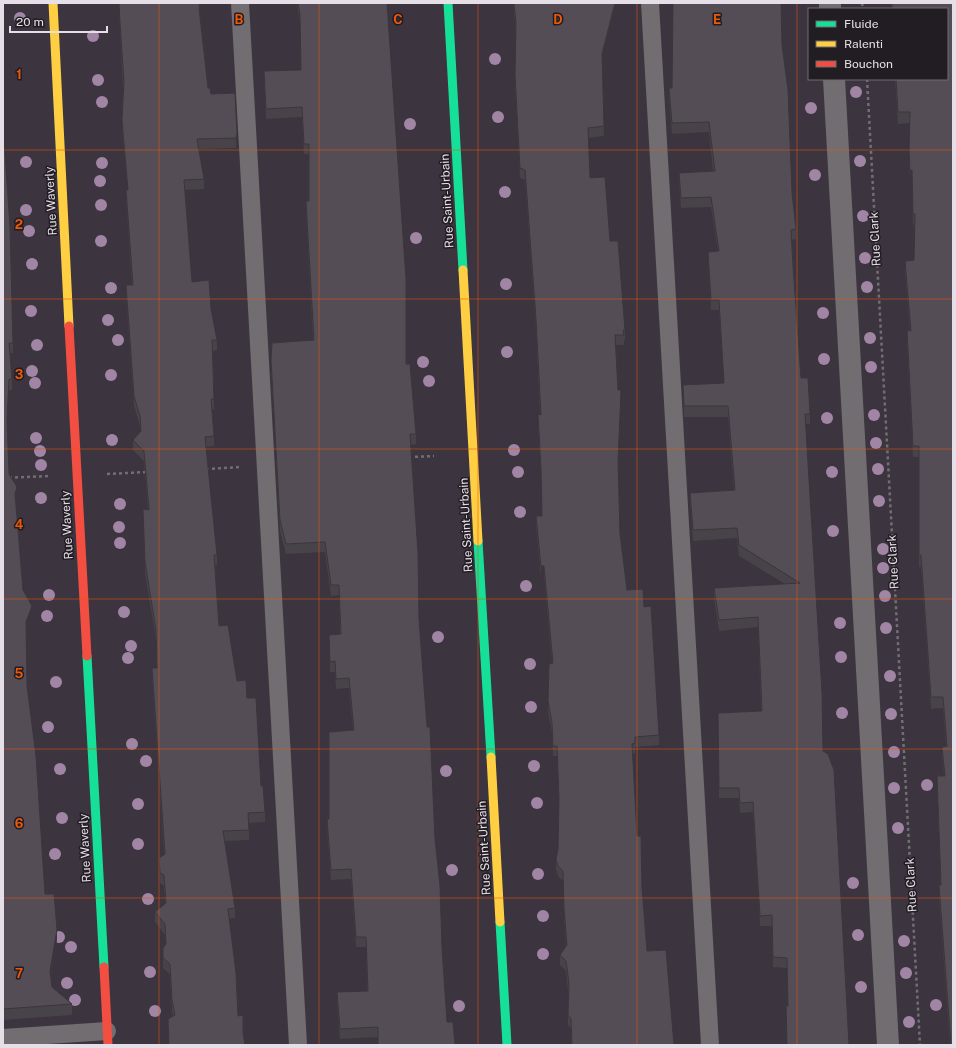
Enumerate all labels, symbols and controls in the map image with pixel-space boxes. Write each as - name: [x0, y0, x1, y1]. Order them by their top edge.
- scale bar: [10, 8, 107, 34]
- legend: [808, 8, 948, 80]
- text: B: [235, 12, 244, 27]
- text: C: [393, 12, 403, 27]
- text: D: [553, 12, 563, 27]
- text: E: [713, 12, 721, 27]
- text: 20 m: [16, 15, 44, 29]
- text: Fluide: [844, 17, 879, 31]
- text: Ralenti: [844, 37, 883, 51]
- text: Bouchon: [844, 57, 893, 71]
- text: 1: [16, 67, 22, 82]
- street label: Rue Saint-Urbain: [438, 153, 456, 249]
- street label: Rue Waverly: [42, 166, 60, 236]
- street label: Rue Clark: [867, 211, 883, 267]
- text: 2: [15, 217, 23, 232]
- text: 3: [15, 367, 24, 382]
- street label: Rue Saint-Urbain: [457, 477, 475, 573]
- street label: Rue Waverly: [58, 490, 76, 560]
- text: 4: [15, 517, 24, 532]
- street label: Rue Clark: [885, 534, 901, 590]
- text: 5: [15, 666, 24, 681]
- street label: Rue Saint-Urbain: [475, 800, 493, 896]
- street label: Rue Waverly: [76, 813, 94, 883]
- text: 6: [15, 816, 24, 831]
- street label: Rue Clark: [903, 857, 919, 913]
- text: 7: [15, 966, 23, 981]

